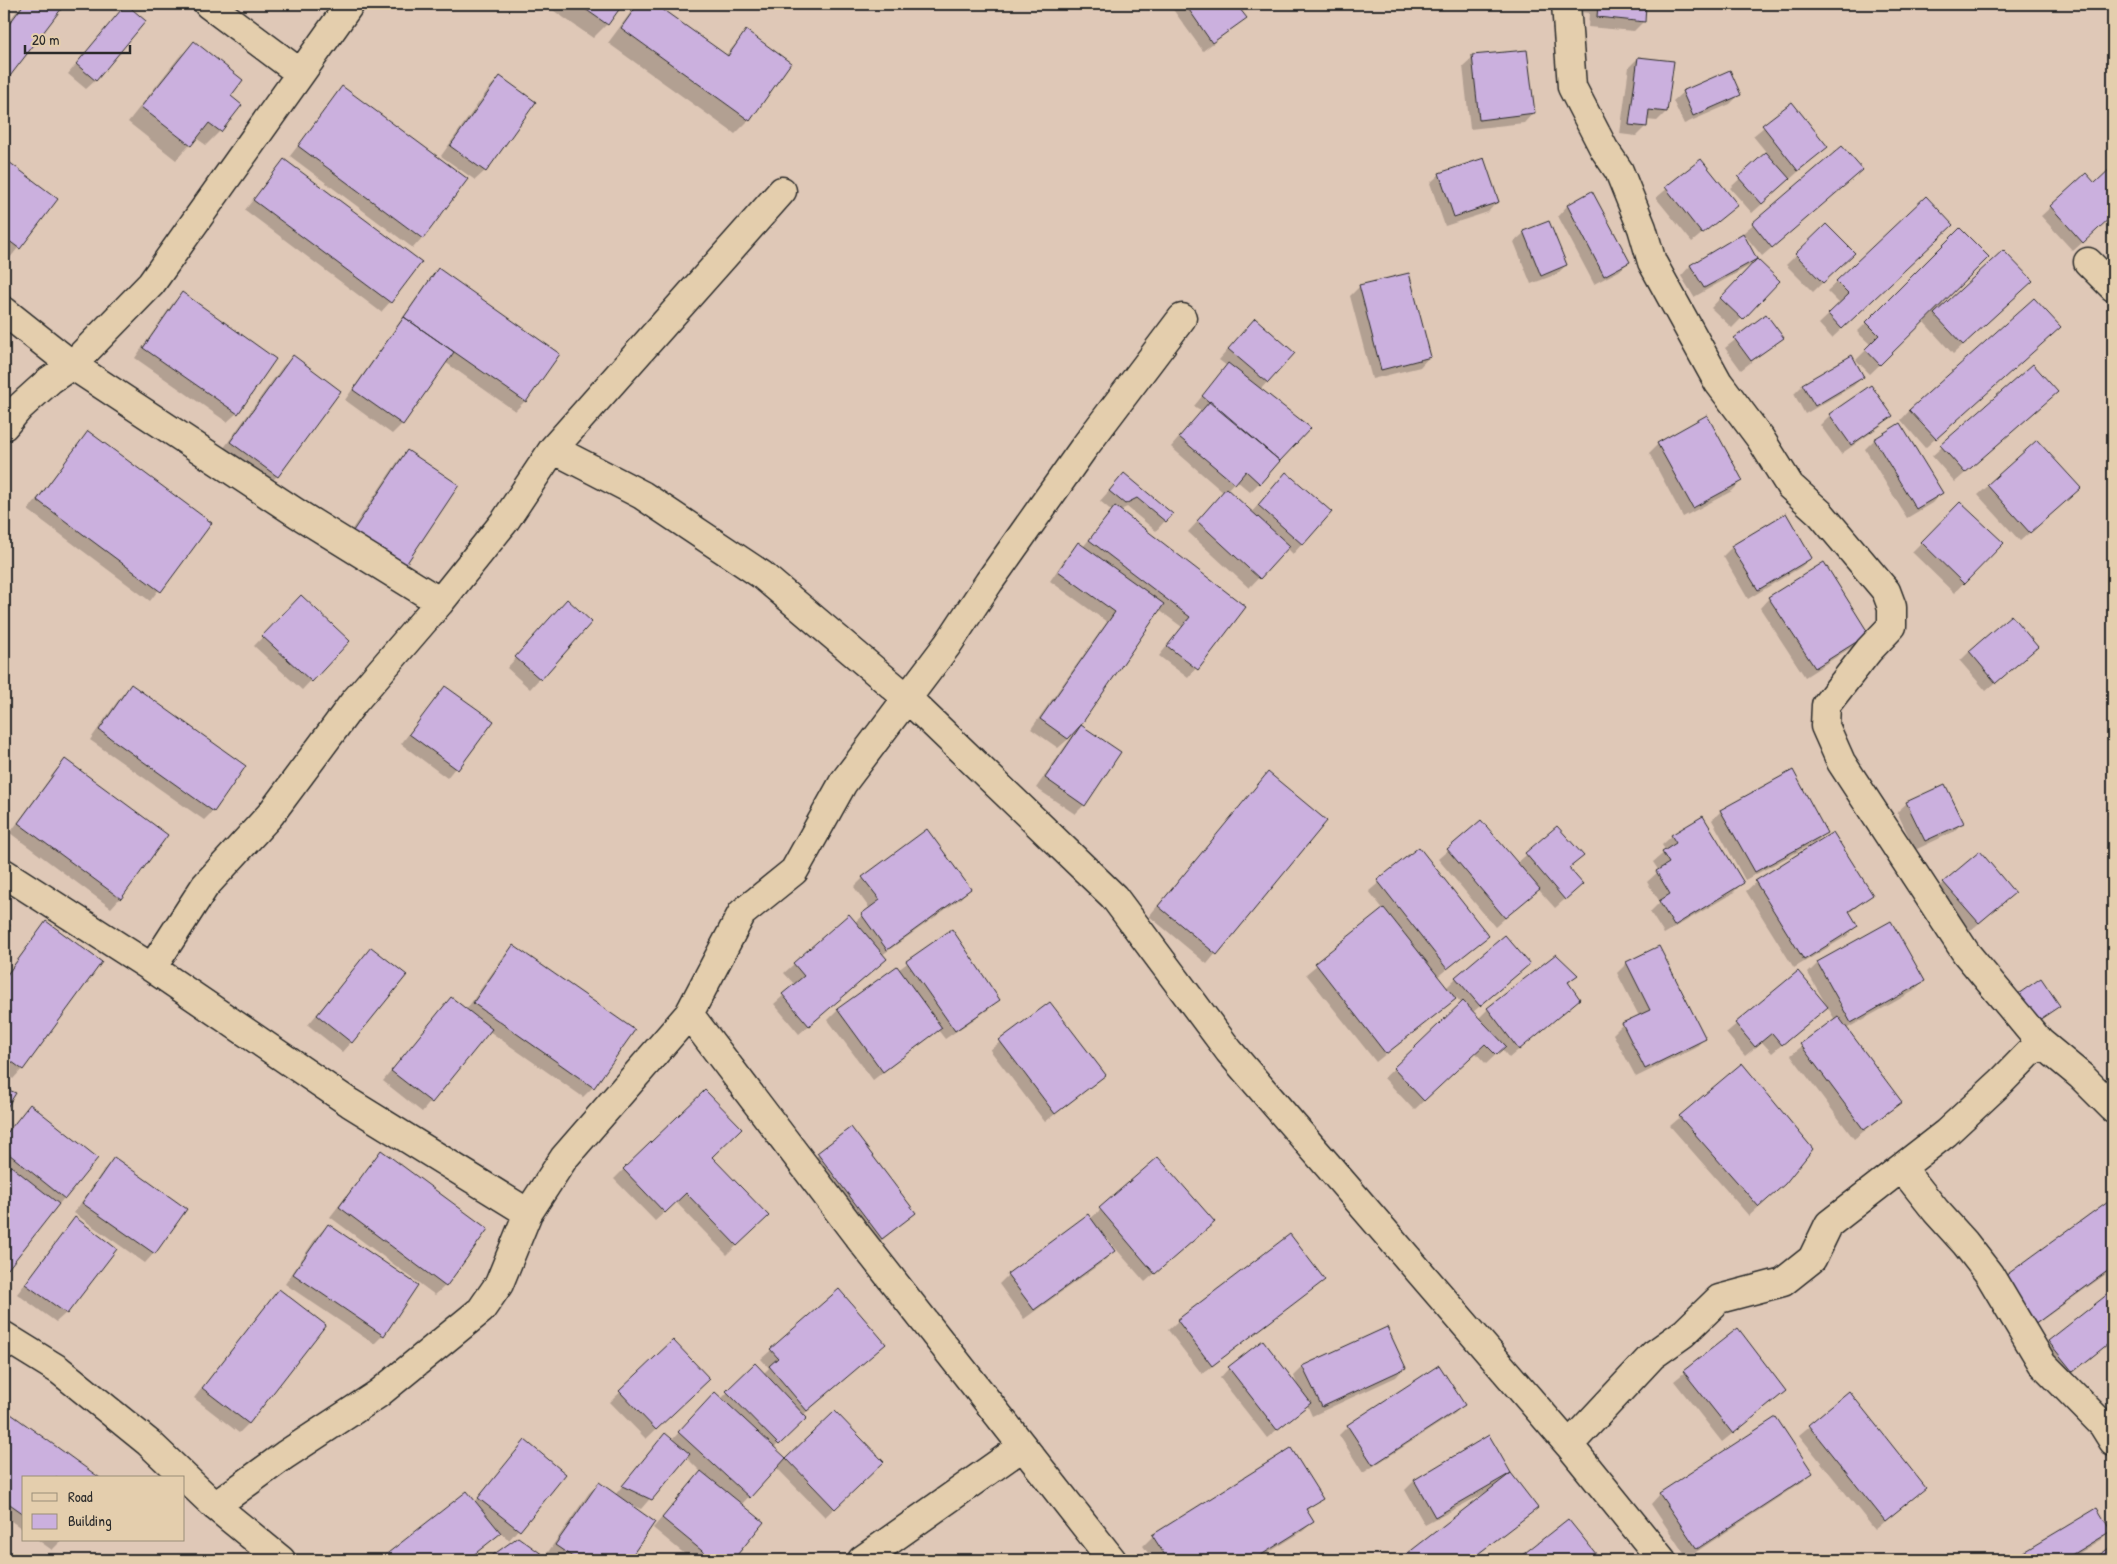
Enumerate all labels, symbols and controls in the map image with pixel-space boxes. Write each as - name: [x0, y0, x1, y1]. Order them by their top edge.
- scale bar: [25, 22, 130, 54]
- text: 20 m: [32, 29, 59, 50]
- legend: [22, 1476, 185, 1542]
- text: Road: [68, 1486, 93, 1507]
- text: Building: [68, 1510, 112, 1531]

